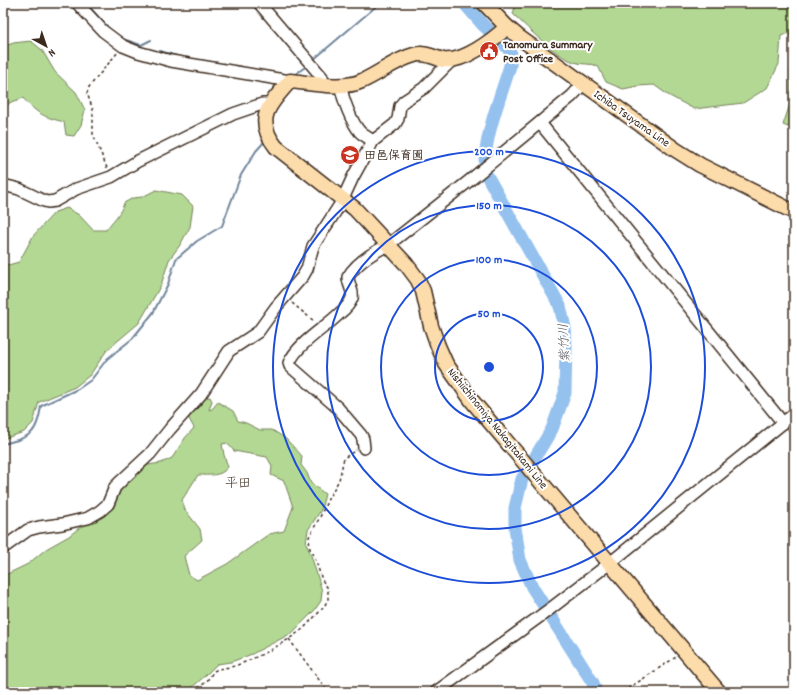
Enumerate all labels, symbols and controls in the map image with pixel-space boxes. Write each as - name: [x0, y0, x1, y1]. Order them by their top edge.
- north arrow: [26, 26, 66, 66]
- place label: Tanomura Summary Post Office: [503, 37, 594, 68]
- public building icon: Tanomura Summary Post Office: [478, 40, 500, 62]
- text: N: [43, 44, 58, 60]
- street label: Ichiba Tsuyama Line: [589, 86, 673, 152]
- school or university icon: 田邑保育園: [339, 144, 361, 166]
- text: 200 m: [474, 144, 504, 161]
- place label: 田邑保育園: [364, 148, 424, 165]
- text: 150 m: [476, 198, 502, 215]
- text: 100 m: [476, 252, 502, 269]
- text: 50 m: [477, 306, 501, 323]
- water label: 紫竹川: [555, 323, 576, 363]
- centre of rings: [482, 360, 496, 374]
- street label: Nishiichinomiya Nakagitakami Line: [443, 365, 551, 493]
- district label: 平田: [225, 475, 251, 494]

